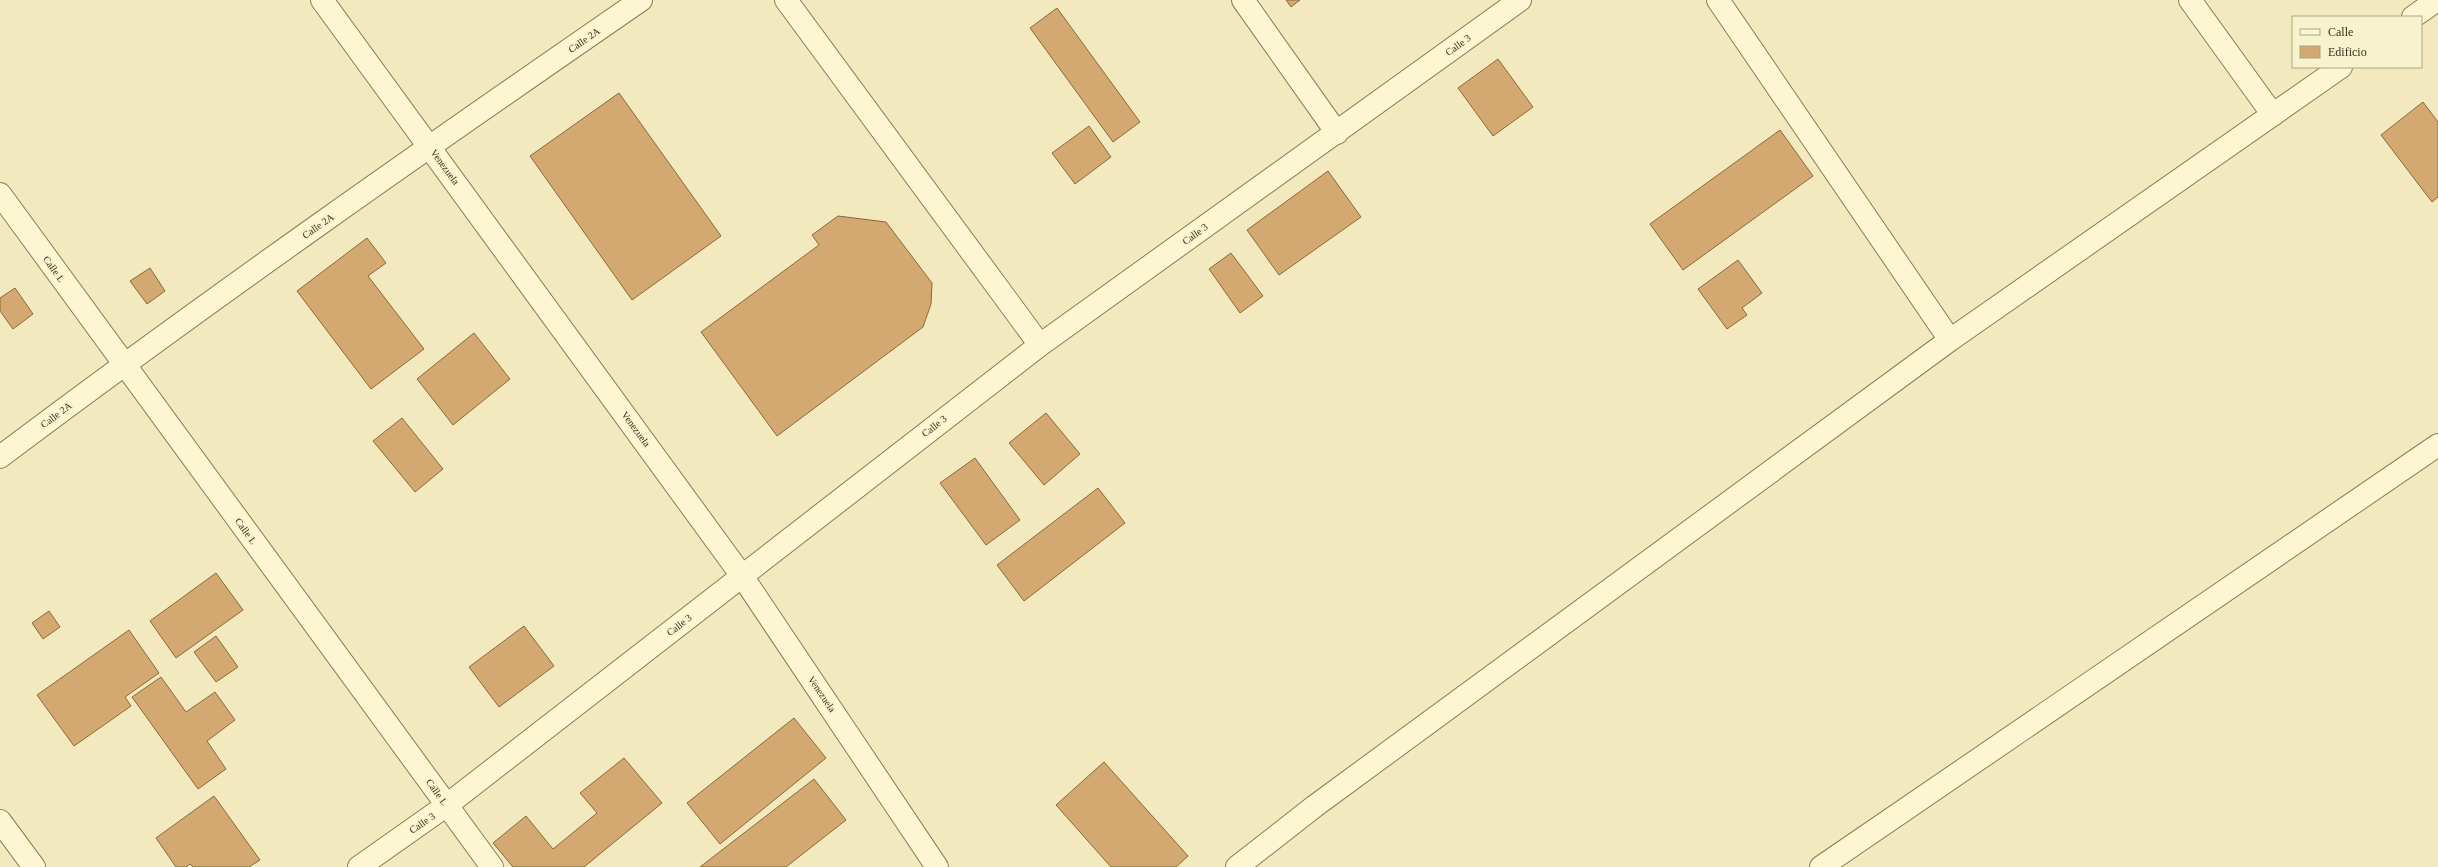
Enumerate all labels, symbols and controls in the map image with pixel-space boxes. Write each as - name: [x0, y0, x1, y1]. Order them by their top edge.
- legend: [2292, 16, 2422, 68]
- street label: Calle 2A: [566, 25, 602, 55]
- text: Calle: [2328, 25, 2353, 39]
- street label: Calle 3: [1443, 32, 1473, 58]
- text: Edificio: [2328, 45, 2367, 59]
- street label: Venezuela: [428, 147, 462, 187]
- street label: Calle 2A: [300, 211, 336, 241]
- street label: Calle 3: [1180, 221, 1210, 247]
- street label: Calle L: [41, 254, 67, 284]
- street label: Calle 2A: [38, 399, 74, 430]
- street label: Venezuela: [619, 409, 653, 449]
- street label: Calle 3: [919, 413, 949, 439]
- street label: Calle L: [233, 516, 259, 546]
- street label: Calle 3: [664, 612, 694, 638]
- street label: Venezuela: [806, 674, 838, 715]
- street label: Calle L: [424, 777, 450, 807]
- street label: Calle 3: [407, 810, 437, 836]

